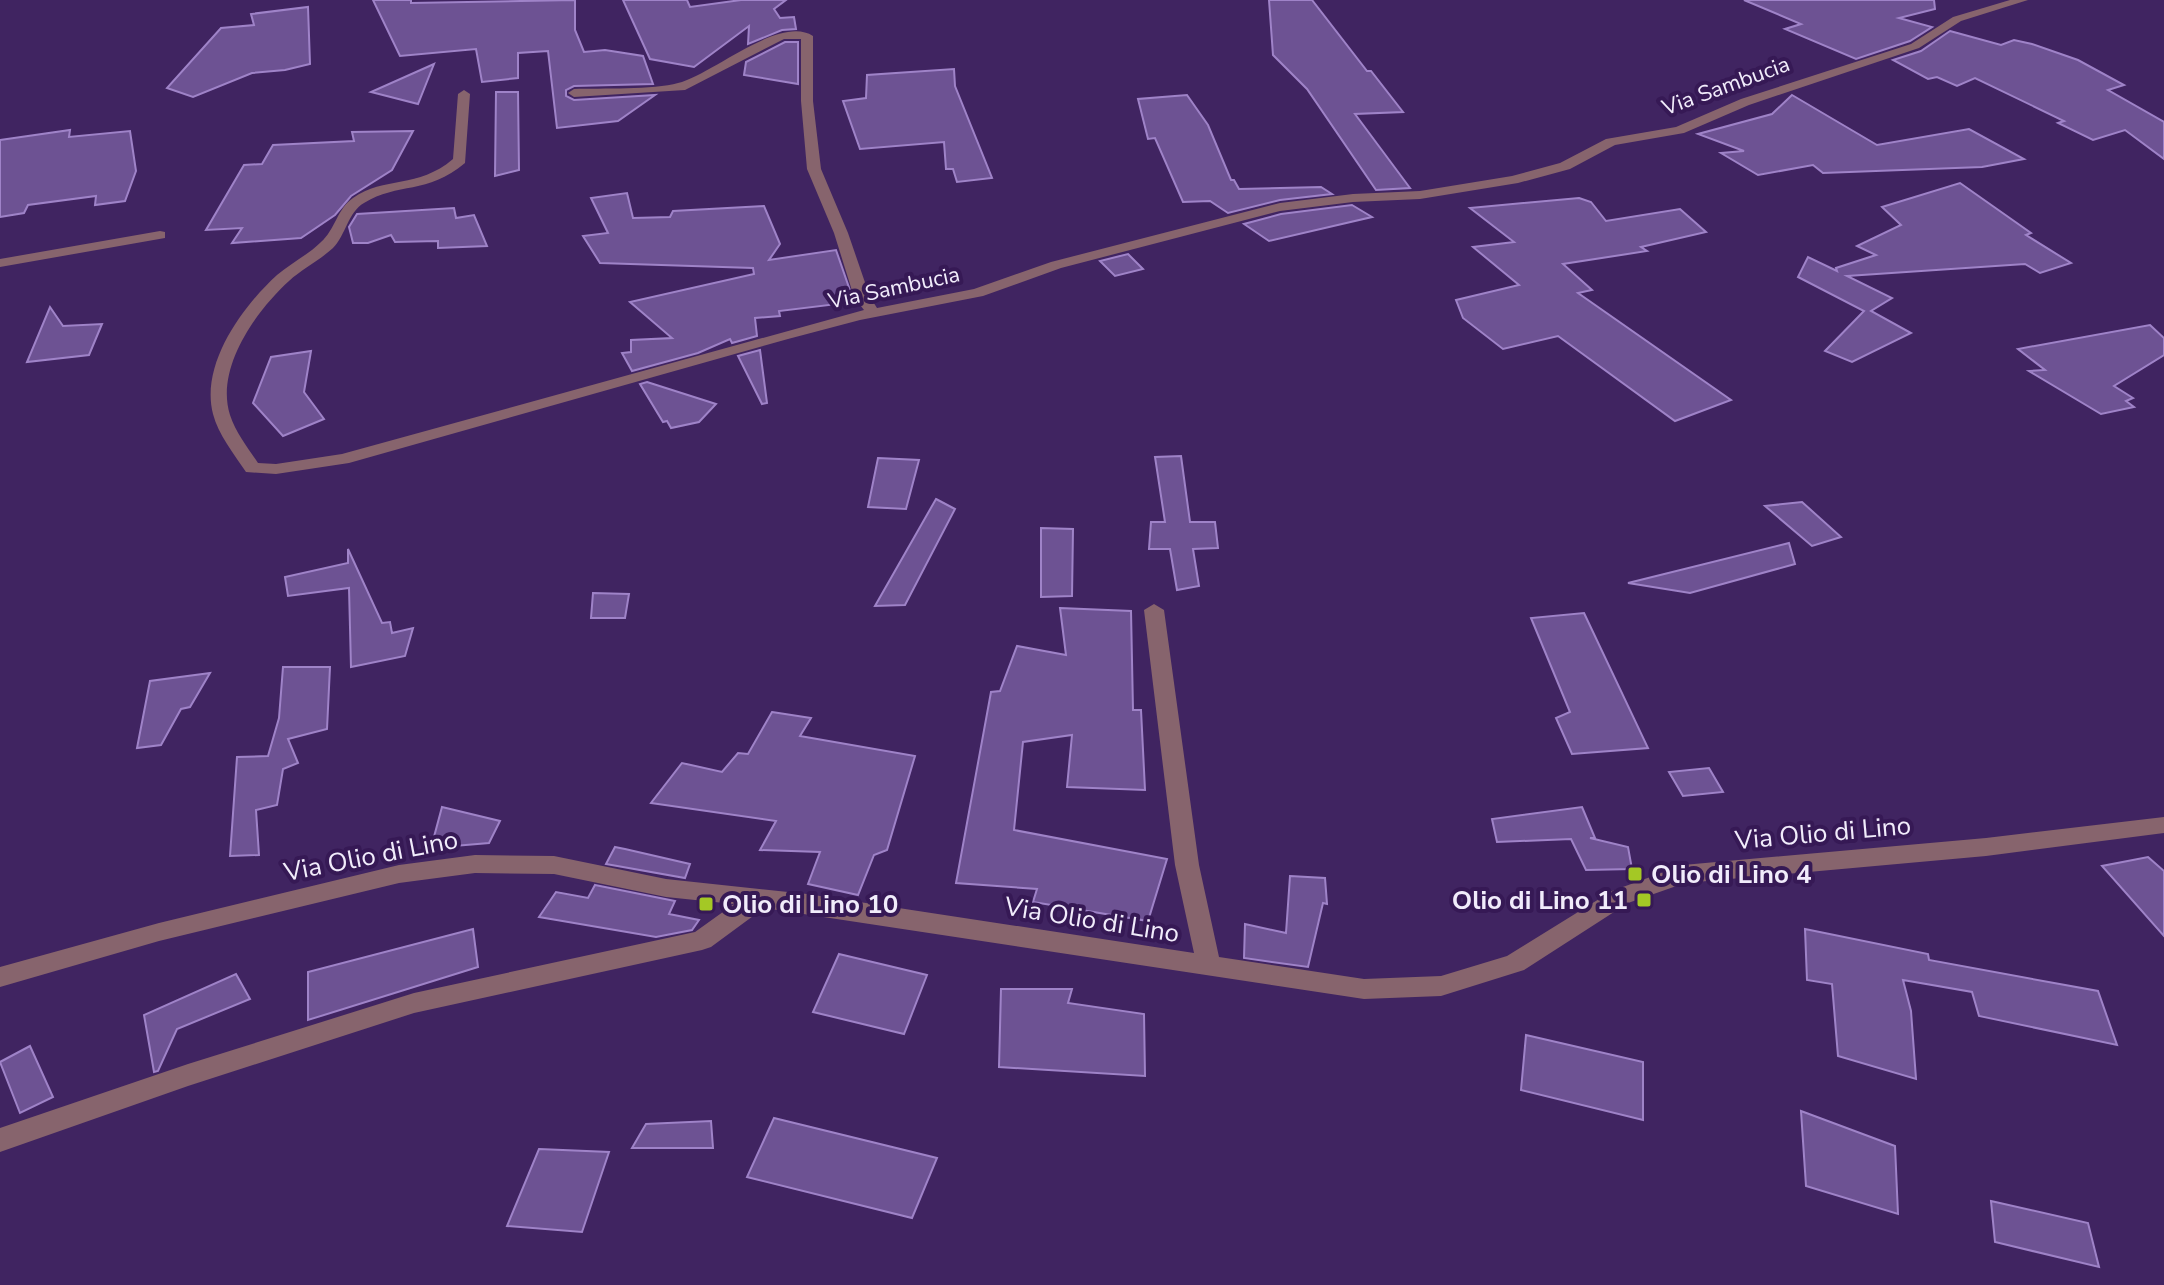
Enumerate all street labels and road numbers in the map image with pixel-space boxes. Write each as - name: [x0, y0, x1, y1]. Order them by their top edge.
- street label: Via Sambucia: [1657, 49, 1794, 123]
- street label: Via Sambucia: [825, 259, 963, 317]
- street label: Via Olio di Lino: [1733, 808, 1912, 858]
- street label: Via Olio di Lino: [280, 822, 461, 890]
- street label: Via Olio di Lino: [1001, 889, 1182, 951]

